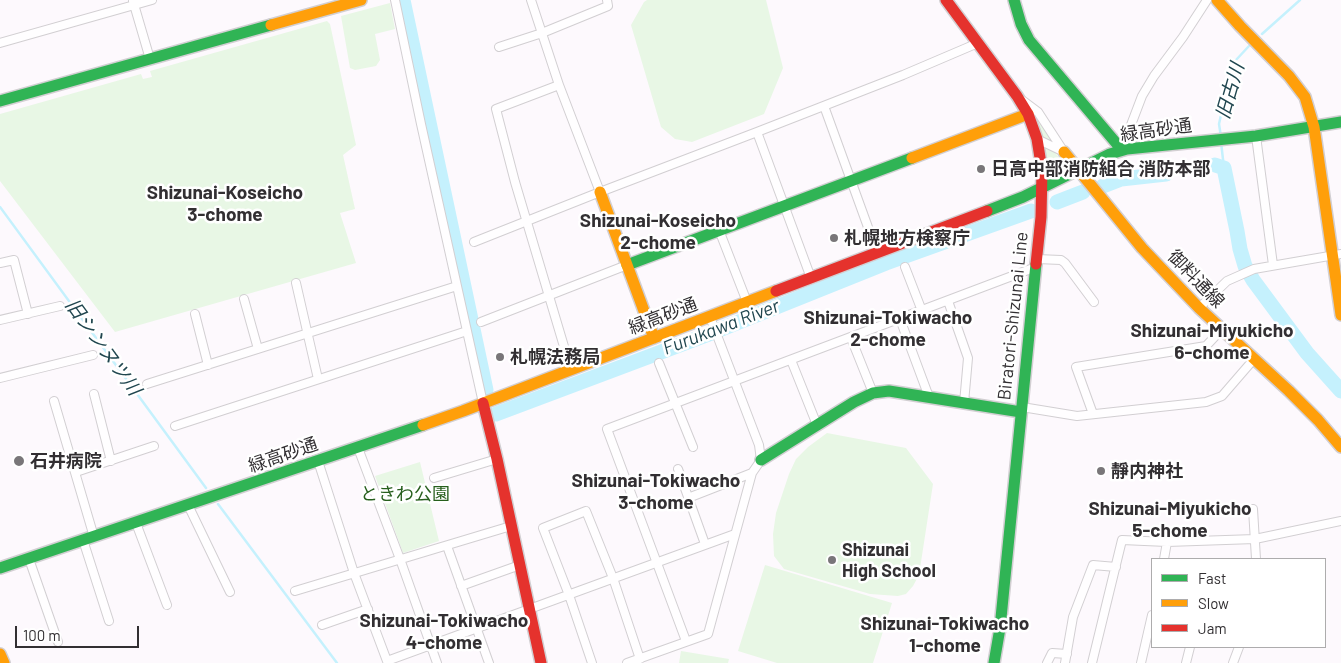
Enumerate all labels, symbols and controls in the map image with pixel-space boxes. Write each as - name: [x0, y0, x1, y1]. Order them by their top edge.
- water label: 旧古川: [1211, 60, 1249, 122]
- street label: 緑高砂通: [1119, 114, 1193, 146]
- place label: 日高中部消防組合 消防本部: [991, 158, 1211, 180]
- marker: 日高中部消防組合 消防本部: [975, 163, 987, 175]
- district label: Shizunai-Koseicho 3-chome: [147, 182, 303, 226]
- district label: Shizunai-Koseicho 2-chome: [580, 210, 736, 254]
- place label: 札幌地方検察庁: [844, 227, 970, 249]
- street label: Biratori-Shizunai Line: [993, 231, 1033, 401]
- marker: 札幌地方検察庁: [828, 232, 840, 244]
- street label: 御料通線: [1163, 246, 1229, 312]
- street label: 緑高砂通: [626, 293, 700, 339]
- water label: 旧シンヌツ川: [60, 294, 146, 400]
- water label: Furukawa River: [659, 294, 783, 360]
- district label: Shizunai-Tokiwacho 2-chome: [804, 307, 972, 351]
- district label: Shizunai-Miyukicho 6-chome: [1130, 320, 1294, 364]
- place label: 札幌法務局: [510, 346, 600, 368]
- marker: 札幌法務局: [494, 351, 506, 363]
- street label: 緑高砂通: [245, 433, 321, 477]
- place label: 石井病院: [30, 450, 102, 472]
- marker: 石井病院: [12, 454, 26, 468]
- place label: 靜内神社: [1111, 460, 1183, 482]
- marker: 靜内神社: [1095, 465, 1107, 477]
- district label: Shizunai-Tokiwacho 3-chome: [572, 470, 740, 514]
- park label: ときわ公園: [360, 483, 450, 505]
- district label: Shizunai-Miyukicho 5-chome: [1088, 498, 1252, 542]
- place label: Shizunai High School: [842, 539, 936, 582]
- marker: Shizunai High School: [826, 554, 838, 566]
- legend: [1151, 558, 1326, 648]
- text: Fast: [1198, 569, 1226, 587]
- text: Slow: [1198, 594, 1229, 612]
- district label: Shizunai-Tokiwacho 4-chome: [360, 610, 528, 654]
- district label: Shizunai-Tokiwacho 1-chome: [861, 613, 1029, 657]
- scale bar: [18, 616, 141, 648]
- text: Jam: [1198, 619, 1227, 637]
- text: 100 m: [23, 626, 61, 644]

